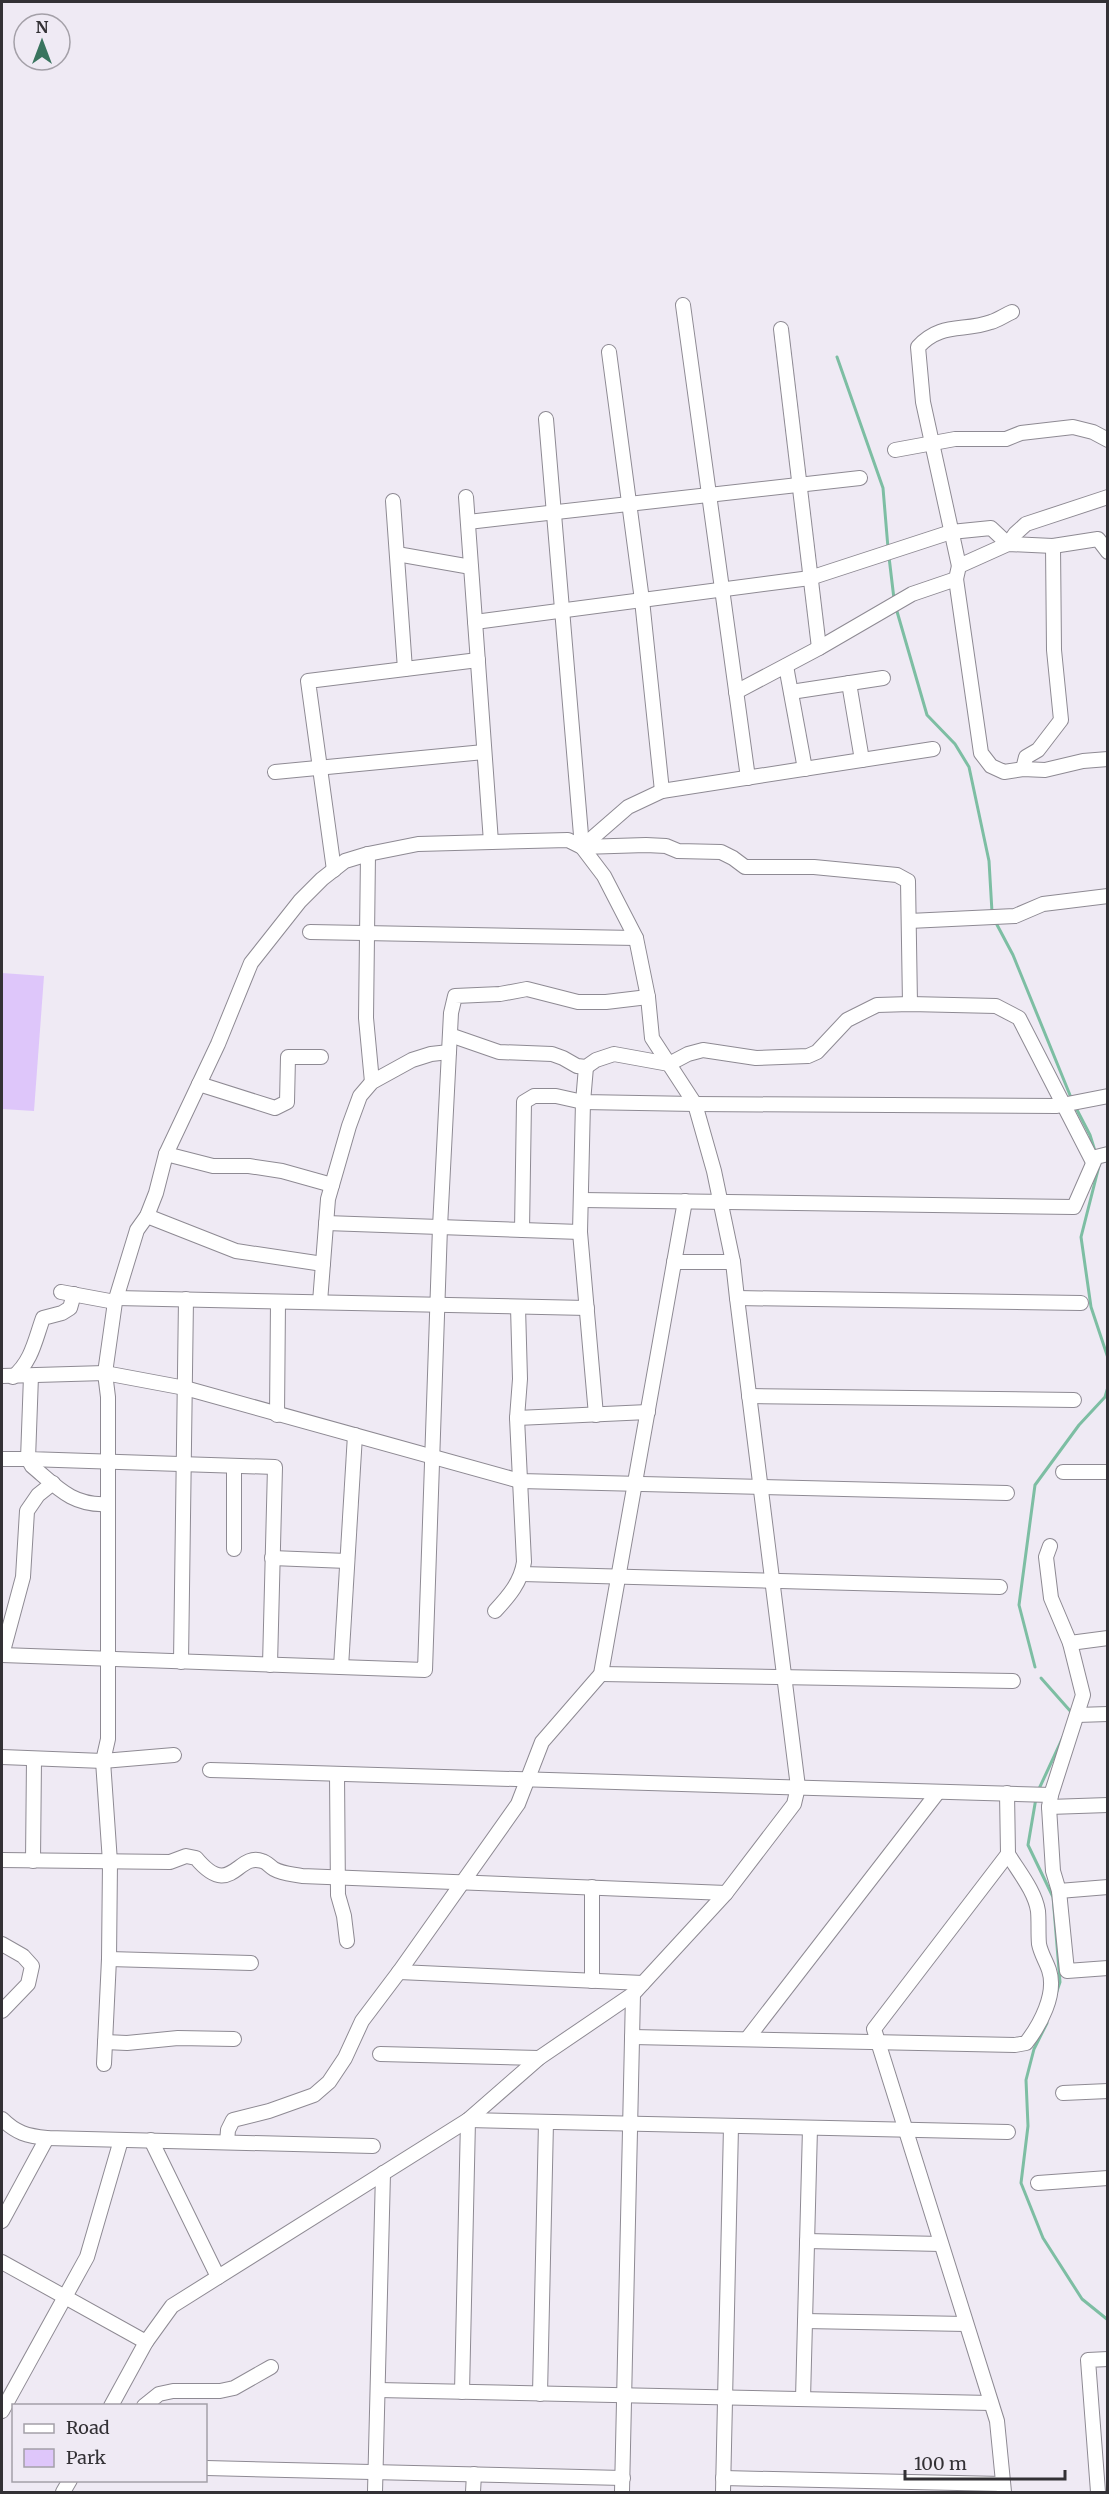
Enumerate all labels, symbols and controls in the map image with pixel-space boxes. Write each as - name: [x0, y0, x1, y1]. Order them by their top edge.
- north arrow: [12, 12, 72, 72]
- text: N: [36, 17, 49, 37]
- legend: [12, 2404, 207, 2482]
- text: Road: [66, 2416, 110, 2439]
- scale bar: [905, 2443, 1066, 2481]
- text: Park: [66, 2446, 107, 2469]
- text: 100 m: [914, 2452, 967, 2475]

